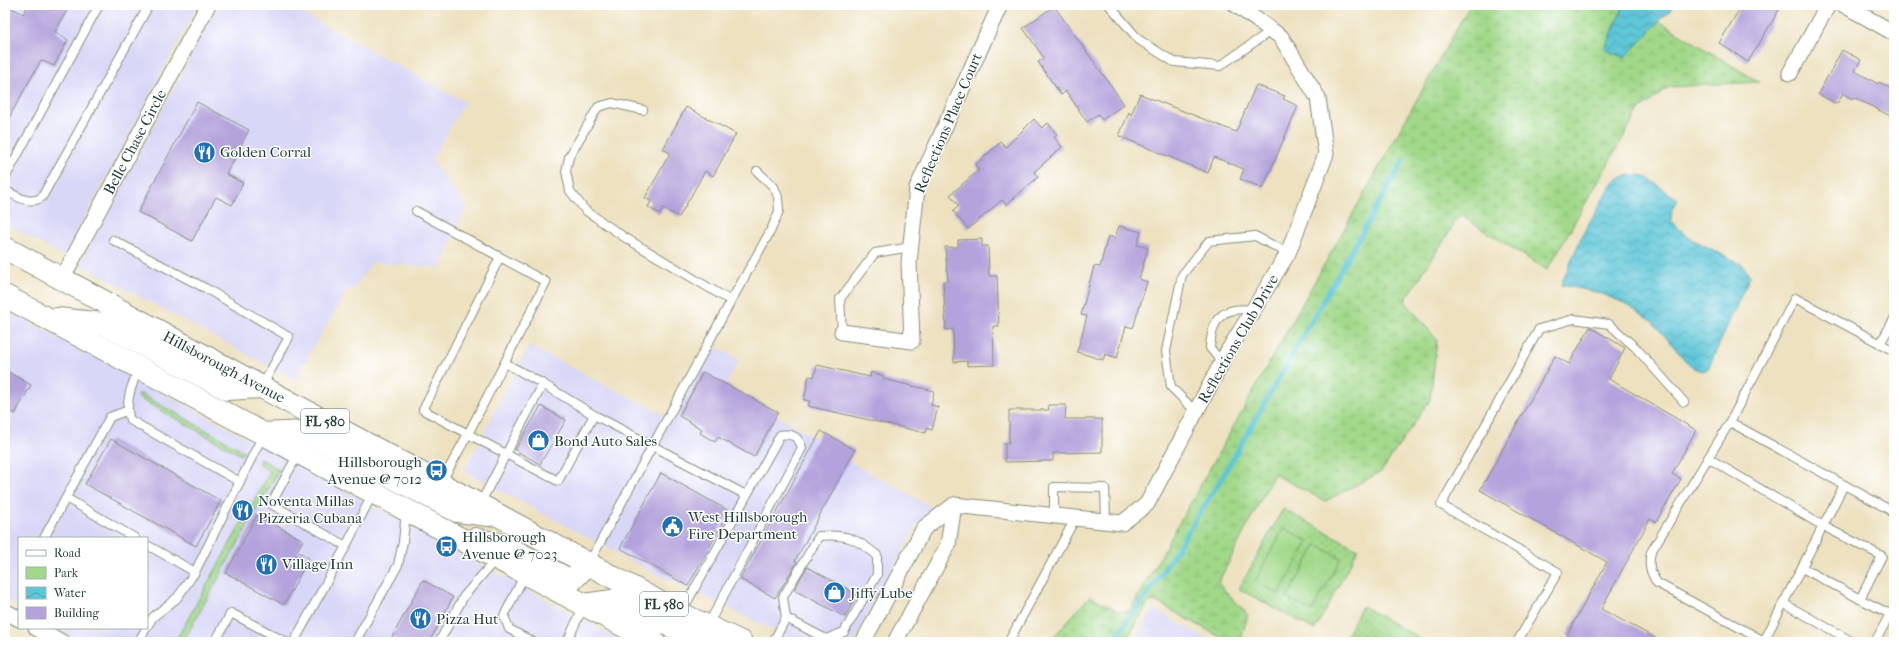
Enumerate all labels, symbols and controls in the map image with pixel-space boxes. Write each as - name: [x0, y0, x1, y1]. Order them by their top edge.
- street label: Reflections Place Court: [910, 50, 986, 196]
- street label: Belle Chase Circle: [100, 86, 171, 198]
- restaurant icon: Golden Corral: [191, 139, 217, 165]
- place label: Golden Corral: [220, 143, 311, 161]
- street label: Reflections Club Drive: [1194, 271, 1282, 407]
- street label: Hillsborough Avenue: [160, 327, 289, 407]
- road number: FL 580: [301, 409, 349, 433]
- shop icon: Bond Auto Sales: [526, 428, 552, 454]
- place label: Bond Auto Sales: [554, 432, 658, 450]
- place label: Hillsborough Avenue @ 7012: [327, 453, 423, 488]
- bus stop icon: Hillsborough Avenue @ 7012: [424, 458, 450, 484]
- place label: Noventa Millas Pizzeria Cubana: [258, 492, 363, 527]
- restaurant icon: Noventa Millas Pizzeria Cubana: [229, 497, 255, 523]
- place label: West Hillsborough Fire Department: [687, 508, 808, 543]
- public building icon: West Hillsborough Fire Department: [660, 513, 686, 539]
- place label: Hillsborough Avenue @ 7023: [461, 528, 557, 563]
- bus stop icon: Hillsborough Avenue @ 7023: [434, 533, 460, 559]
- legend: [18, 537, 148, 629]
- text: Road: [54, 546, 81, 560]
- restaurant icon: Village Inn: [254, 551, 280, 577]
- place label: Village Inn: [281, 555, 354, 573]
- text: Park: [54, 566, 79, 580]
- shop icon: Jiffy Lube: [821, 580, 847, 606]
- place label: Jiffy Lube: [849, 584, 913, 602]
- text: Water: [53, 586, 87, 600]
- road number: FL 580: [640, 592, 688, 616]
- text: Building: [54, 606, 99, 620]
- restaurant icon: Pizza Hut: [407, 606, 433, 632]
- place label: Pizza Hut: [436, 610, 499, 628]

